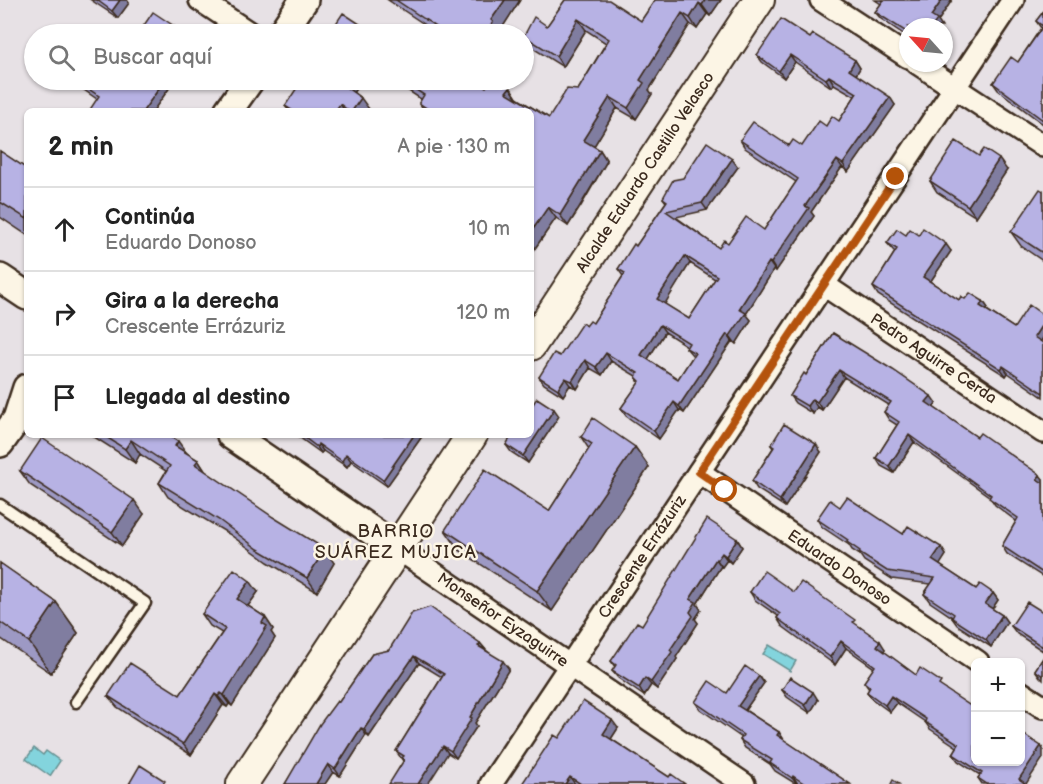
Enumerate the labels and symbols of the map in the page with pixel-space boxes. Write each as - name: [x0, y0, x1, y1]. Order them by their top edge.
- north arrow: [899, 18, 953, 72]
- street label: Alcalde Eduardo Castillo Velasco: [572, 68, 718, 276]
- route end: [882, 163, 908, 189]
- street label: Pedro Aguirre Cerda: [867, 309, 1000, 408]
- route start: [711, 476, 737, 502]
- street label: Crescente Errázuriz: [594, 491, 690, 622]
- district label: BARRIO SUÁREZ MUJICA: [315, 521, 477, 563]
- street label: Eduardo Donoso: [784, 526, 895, 610]
- street label: Monseñor Eyzaguirre: [434, 569, 573, 672]

